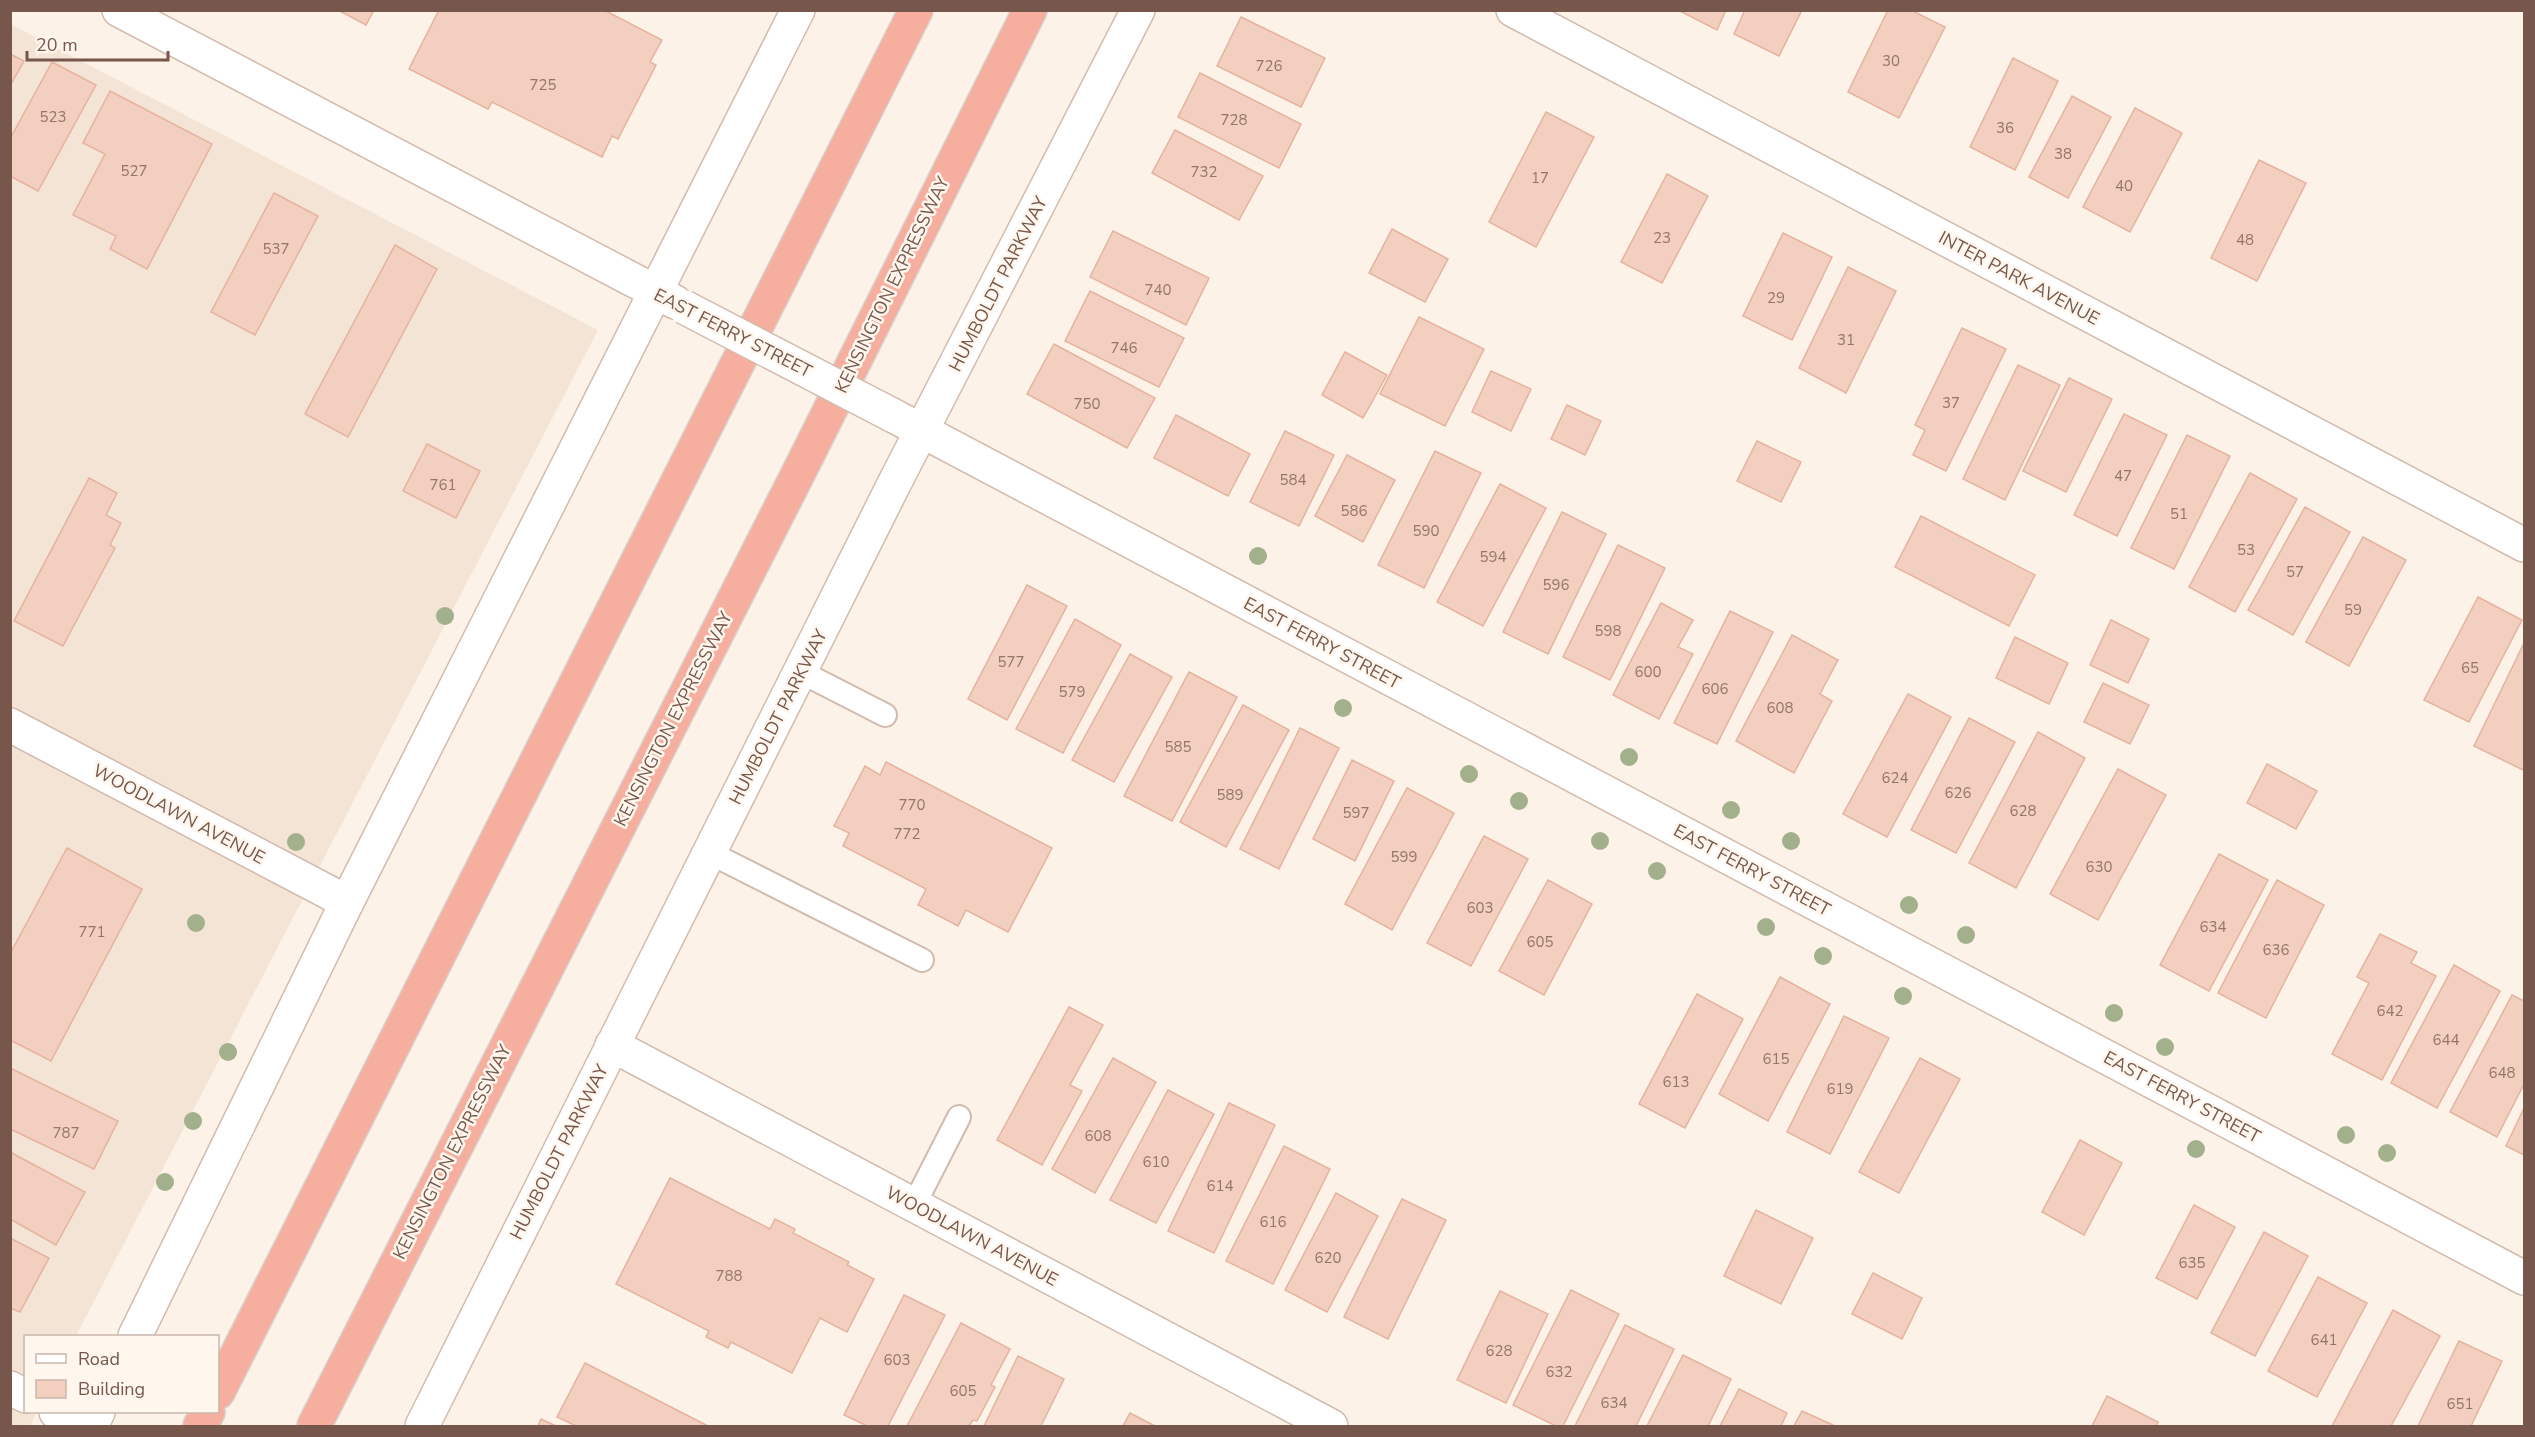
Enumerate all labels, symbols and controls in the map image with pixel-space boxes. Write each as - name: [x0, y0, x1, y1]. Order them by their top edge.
- scale bar: [27, 24, 168, 62]
- text: 20 m: [36, 33, 78, 57]
- house number: 30: [1882, 51, 1900, 71]
- house number: 726: [1255, 56, 1283, 76]
- house number: 725: [529, 75, 557, 95]
- house number: 523: [39, 107, 67, 127]
- house number: 728: [1220, 110, 1248, 130]
- house number: 36: [1996, 118, 2014, 138]
- house number: 38: [2054, 144, 2072, 164]
- house number: 527: [120, 161, 148, 181]
- house number: 732: [1190, 162, 1218, 182]
- house number: 17: [1531, 168, 1549, 188]
- street label: KENSINGTON EXPRESSWAY: [829, 173, 955, 397]
- house number: 40: [2115, 176, 2133, 196]
- street label: HUMBOLDT PARKWAY: [943, 192, 1053, 376]
- street label: INTER PARK AVENUE: [1934, 225, 2104, 331]
- house number: 23: [1653, 228, 1671, 248]
- house number: 48: [2236, 230, 2254, 250]
- house number: 537: [262, 239, 290, 259]
- house number: 740: [1144, 280, 1172, 300]
- street label: EAST FERRY STREET: [650, 283, 816, 383]
- house number: 29: [1767, 288, 1785, 308]
- house number: 31: [1837, 330, 1855, 350]
- house number: 746: [1110, 338, 1138, 358]
- house number: 37: [1942, 393, 1960, 413]
- house number: 750: [1073, 394, 1101, 414]
- house number: 47: [2114, 466, 2132, 486]
- house number: 584: [1279, 470, 1307, 490]
- house number: 761: [429, 475, 457, 495]
- house number: 586: [1340, 501, 1368, 521]
- house number: 51: [2170, 504, 2188, 524]
- house number: 590: [1412, 521, 1440, 541]
- house number: 53: [2237, 540, 2255, 560]
- house number: 594: [1479, 547, 1507, 567]
- house number: 57: [2286, 562, 2304, 582]
- house number: 596: [1542, 575, 1570, 595]
- street label: EAST FERRY STREET: [1239, 591, 1405, 695]
- house number: 59: [2344, 600, 2362, 620]
- street label: KENSINGTON EXPRESSWAY: [608, 607, 738, 830]
- house number: 598: [1594, 621, 1622, 641]
- street label: HUMBOLDT PARKWAY: [723, 625, 833, 809]
- house number: 577: [997, 652, 1025, 672]
- house number: 65: [2461, 658, 2479, 678]
- house number: 600: [1634, 662, 1662, 682]
- house number: 606: [1701, 679, 1729, 699]
- house number: 579: [1058, 682, 1086, 702]
- house number: 608: [1766, 698, 1794, 718]
- house number: 585: [1164, 737, 1192, 757]
- street label: WOODLAWN AVENUE: [89, 758, 269, 870]
- house number: 624: [1881, 768, 1909, 788]
- house number: 626: [1944, 783, 1972, 803]
- house number: 589: [1216, 785, 1244, 805]
- house number: 770: [898, 795, 926, 815]
- house number: 628: [2009, 801, 2037, 821]
- house number: 597: [1342, 803, 1370, 823]
- street label: EAST FERRY STREET: [1669, 818, 1835, 922]
- house number: 772: [893, 824, 921, 844]
- house number: 599: [1390, 847, 1418, 867]
- house number: 630: [2085, 857, 2113, 877]
- house number: 603: [1466, 898, 1494, 918]
- house number: 634: [2199, 917, 2227, 937]
- house number: 771: [78, 922, 106, 942]
- house number: 605: [1526, 932, 1554, 952]
- house number: 636: [2262, 940, 2290, 960]
- house number: 642: [2376, 1001, 2404, 1021]
- house number: 644: [2432, 1030, 2460, 1050]
- street label: KENSINGTON EXPRESSWAY: [387, 1040, 517, 1263]
- street label: EAST FERRY STREET: [2099, 1045, 2265, 1149]
- house number: 615: [1762, 1049, 1790, 1069]
- street label: HUMBOLDT PARKWAY: [504, 1060, 614, 1244]
- house number: 648: [2488, 1063, 2516, 1083]
- house number: 613: [1662, 1072, 1690, 1092]
- house number: 619: [1826, 1079, 1854, 1099]
- house number: 787: [52, 1123, 80, 1143]
- house number: 608: [1084, 1126, 1112, 1146]
- house number: 610: [1142, 1152, 1170, 1172]
- house number: 614: [1206, 1176, 1234, 1196]
- street label: WOODLAWN AVENUE: [882, 1180, 1062, 1292]
- house number: 616: [1259, 1212, 1287, 1232]
- house number: 620: [1314, 1248, 1342, 1268]
- house number: 635: [2178, 1253, 2206, 1273]
- house number: 788: [715, 1266, 743, 1286]
- house number: 641: [2310, 1330, 2338, 1350]
- legend: [24, 1335, 219, 1413]
- house number: 628: [1485, 1341, 1513, 1361]
- text: Road: [78, 1347, 120, 1371]
- house number: 603: [883, 1350, 911, 1370]
- house number: 632: [1545, 1362, 1573, 1382]
- text: Building: [78, 1377, 145, 1401]
- house number: 605: [949, 1381, 977, 1401]
- house number: 634: [1600, 1393, 1628, 1413]
- house number: 651: [2446, 1394, 2474, 1414]

